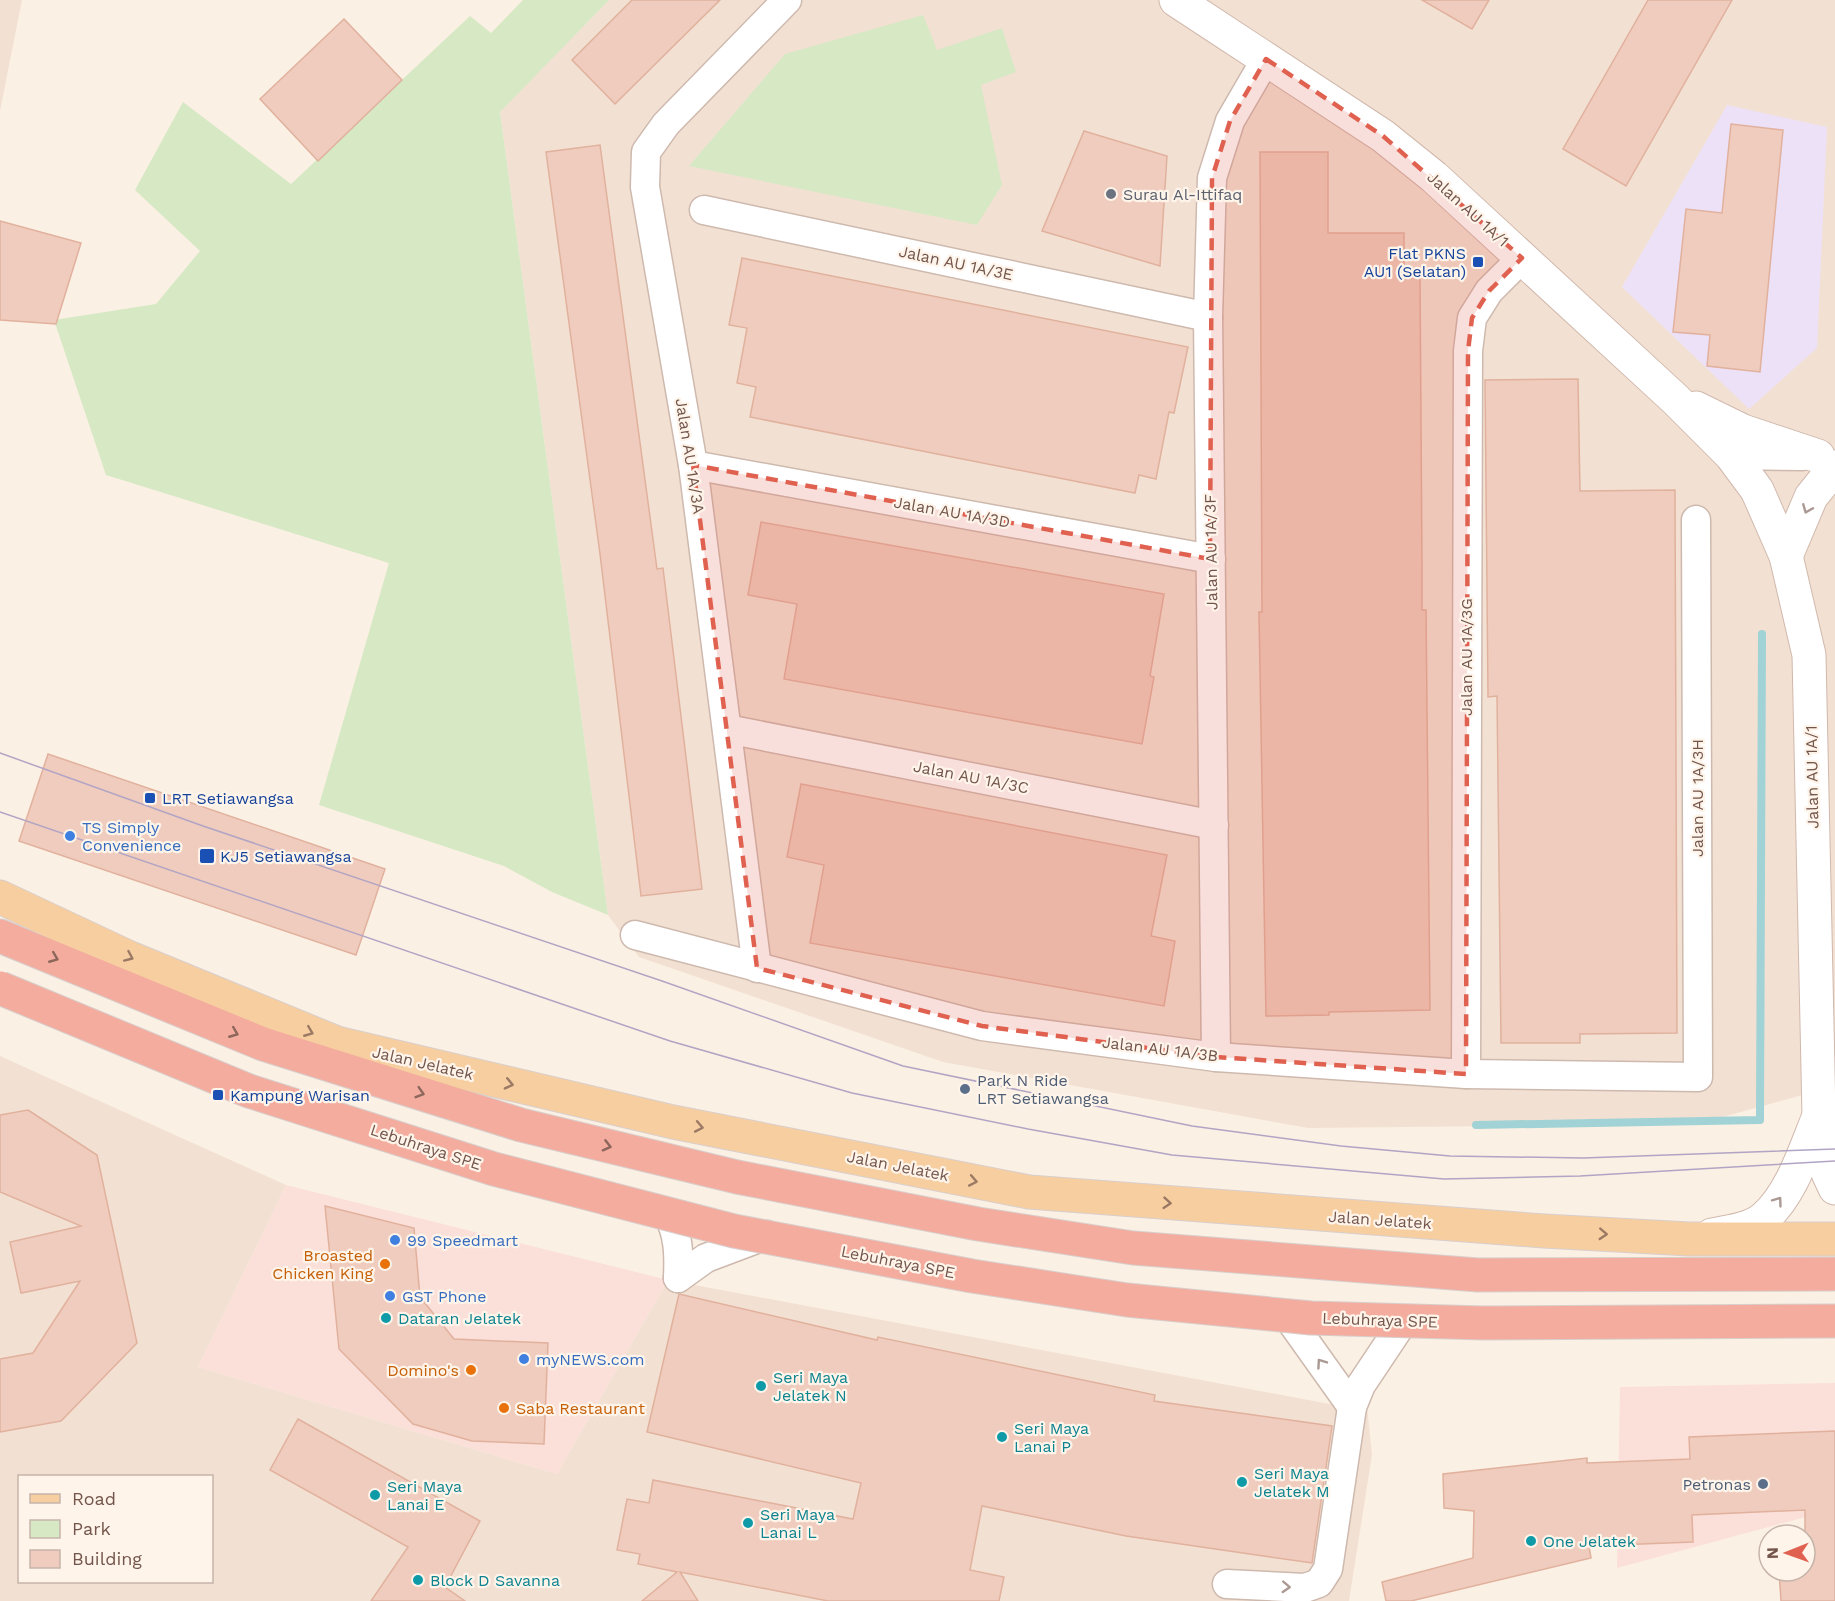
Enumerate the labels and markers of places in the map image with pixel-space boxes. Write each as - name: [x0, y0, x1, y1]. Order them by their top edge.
- place label: Surau Al-Ittifaq: [1123, 185, 1242, 204]
- marker: Surau Al-Ittifaq: [1104, 187, 1118, 201]
- place label: Flat PKNS AU1 (Selatan): [1364, 244, 1466, 281]
- marker: Flat PKNS AU1 (Selatan): [1471, 255, 1485, 269]
- place label: LRT Setiawangsa: [162, 789, 294, 808]
- marker: LRT Setiawangsa: [143, 791, 157, 805]
- place label: TS Simply Convenience: [82, 818, 181, 855]
- marker: TS Simply Convenience: [63, 829, 77, 843]
- marker: KJ5 Setiawangsa: [198, 847, 216, 865]
- place label: KJ5 Setiawangsa: [220, 847, 352, 866]
- place label: Park N Ride LRT Setiawangsa: [977, 1071, 1109, 1108]
- marker: Park N Ride LRT Setiawangsa: [958, 1082, 972, 1096]
- place label: Kampung Warisan: [230, 1086, 370, 1105]
- marker: Kampung Warisan: [211, 1088, 225, 1102]
- place label: 99 Speedmart: [407, 1231, 518, 1250]
- marker: 99 Speedmart: [388, 1233, 402, 1247]
- place label: Broasted Chicken King: [272, 1246, 373, 1283]
- marker: Broasted Chicken King: [378, 1257, 392, 1271]
- place label: GST Phone: [402, 1287, 486, 1306]
- marker: GST Phone: [383, 1289, 397, 1303]
- place label: Dataran Jelatek: [398, 1309, 521, 1328]
- marker: Dataran Jelatek: [379, 1311, 393, 1325]
- place label: myNEWS.com: [536, 1350, 645, 1369]
- marker: myNEWS.com: [517, 1352, 531, 1366]
- place label: Domino's: [387, 1361, 459, 1380]
- marker: Domino's: [464, 1363, 478, 1377]
- place label: Seri Maya Jelatek N: [773, 1368, 848, 1405]
- marker: Seri Maya Jelatek N: [754, 1379, 768, 1393]
- place label: Saba Restaurant: [516, 1399, 645, 1418]
- marker: Saba Restaurant: [497, 1401, 511, 1415]
- place label: Seri Maya Lanai P: [1014, 1419, 1089, 1456]
- marker: Seri Maya Lanai P: [995, 1430, 1009, 1444]
- place label: Seri Maya Jelatek M: [1254, 1464, 1330, 1501]
- marker: Seri Maya Jelatek M: [1235, 1475, 1249, 1489]
- place label: Petronas: [1682, 1475, 1751, 1494]
- place label: Seri Maya Lanai E: [387, 1477, 462, 1514]
- marker: Petronas: [1756, 1477, 1770, 1491]
- marker: Seri Maya Lanai E: [368, 1488, 382, 1502]
- place label: Seri Maya Lanai L: [760, 1505, 835, 1542]
- marker: Seri Maya Lanai L: [741, 1516, 755, 1530]
- place label: One Jelatek: [1543, 1532, 1636, 1551]
- marker: One Jelatek: [1524, 1534, 1538, 1548]
- place label: Block D Savanna: [430, 1571, 560, 1590]
- marker: Block D Savanna: [411, 1573, 425, 1587]

